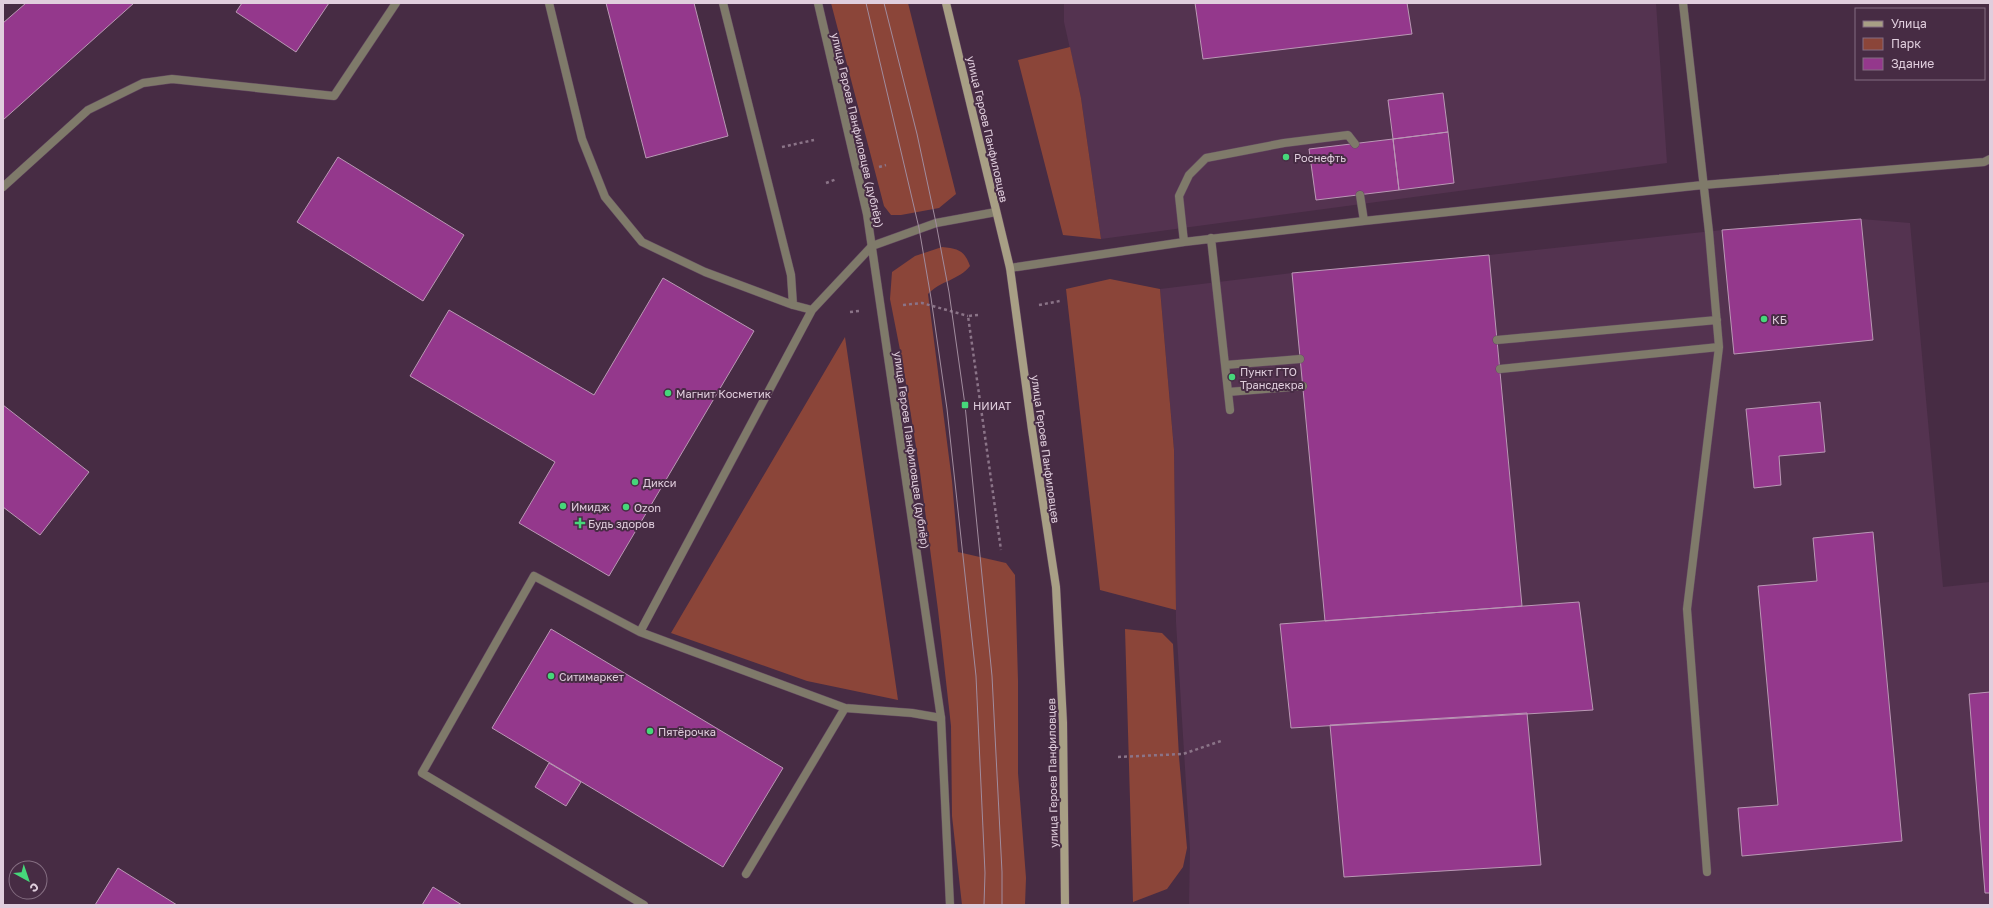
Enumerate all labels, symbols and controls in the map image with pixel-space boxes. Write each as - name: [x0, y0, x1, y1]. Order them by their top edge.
- legend: [1855, 8, 1985, 80]
- text: Улица: [1891, 16, 1927, 31]
- street label: улица Героев Панфиловцев (дублёр): [829, 31, 887, 229]
- text: Парк: [1891, 36, 1921, 51]
- street label: улица Героев Панфиловцев: [965, 55, 1011, 203]
- text: Здание: [1891, 56, 1934, 71]
- place label: Роснефть: [1294, 151, 1346, 164]
- marker: Роснефть: [1281, 152, 1291, 162]
- place label: КБ: [1772, 313, 1787, 326]
- marker: КБ: [1759, 314, 1769, 324]
- street label: улица Героев Панфиловцев (дублёр): [892, 350, 932, 550]
- place label: Пункт ГТО Трансдекра: [1240, 365, 1304, 391]
- marker: Пункт ГТО Трансдекра: [1227, 372, 1237, 382]
- street label: улица Героев Панфиловцев: [1029, 374, 1063, 524]
- place label: Магнит Косметик: [676, 387, 772, 400]
- marker: Магнит Косметик: [663, 388, 673, 398]
- place label: НИИАТ: [973, 399, 1012, 412]
- marker: НИИАТ: [960, 400, 970, 410]
- place label: Дикси: [643, 476, 677, 489]
- marker: Дикси: [630, 477, 640, 487]
- place label: Имидж: [571, 500, 610, 513]
- marker: Имидж: [558, 501, 568, 511]
- place label: Ozon: [634, 501, 661, 514]
- marker: Ozon: [621, 502, 631, 512]
- place label: Будь здоров: [588, 517, 655, 530]
- marker: Будь здоров: [575, 518, 585, 528]
- place label: Ситимаркет: [559, 670, 625, 683]
- marker: Ситимаркет: [546, 671, 556, 681]
- street label: улица Героев Панфиловцев: [1044, 698, 1060, 848]
- place label: Пятёрочка: [658, 725, 716, 738]
- marker: Пятёрочка: [645, 726, 655, 736]
- north arrow: [8, 860, 48, 900]
- text: С: [27, 881, 42, 896]

